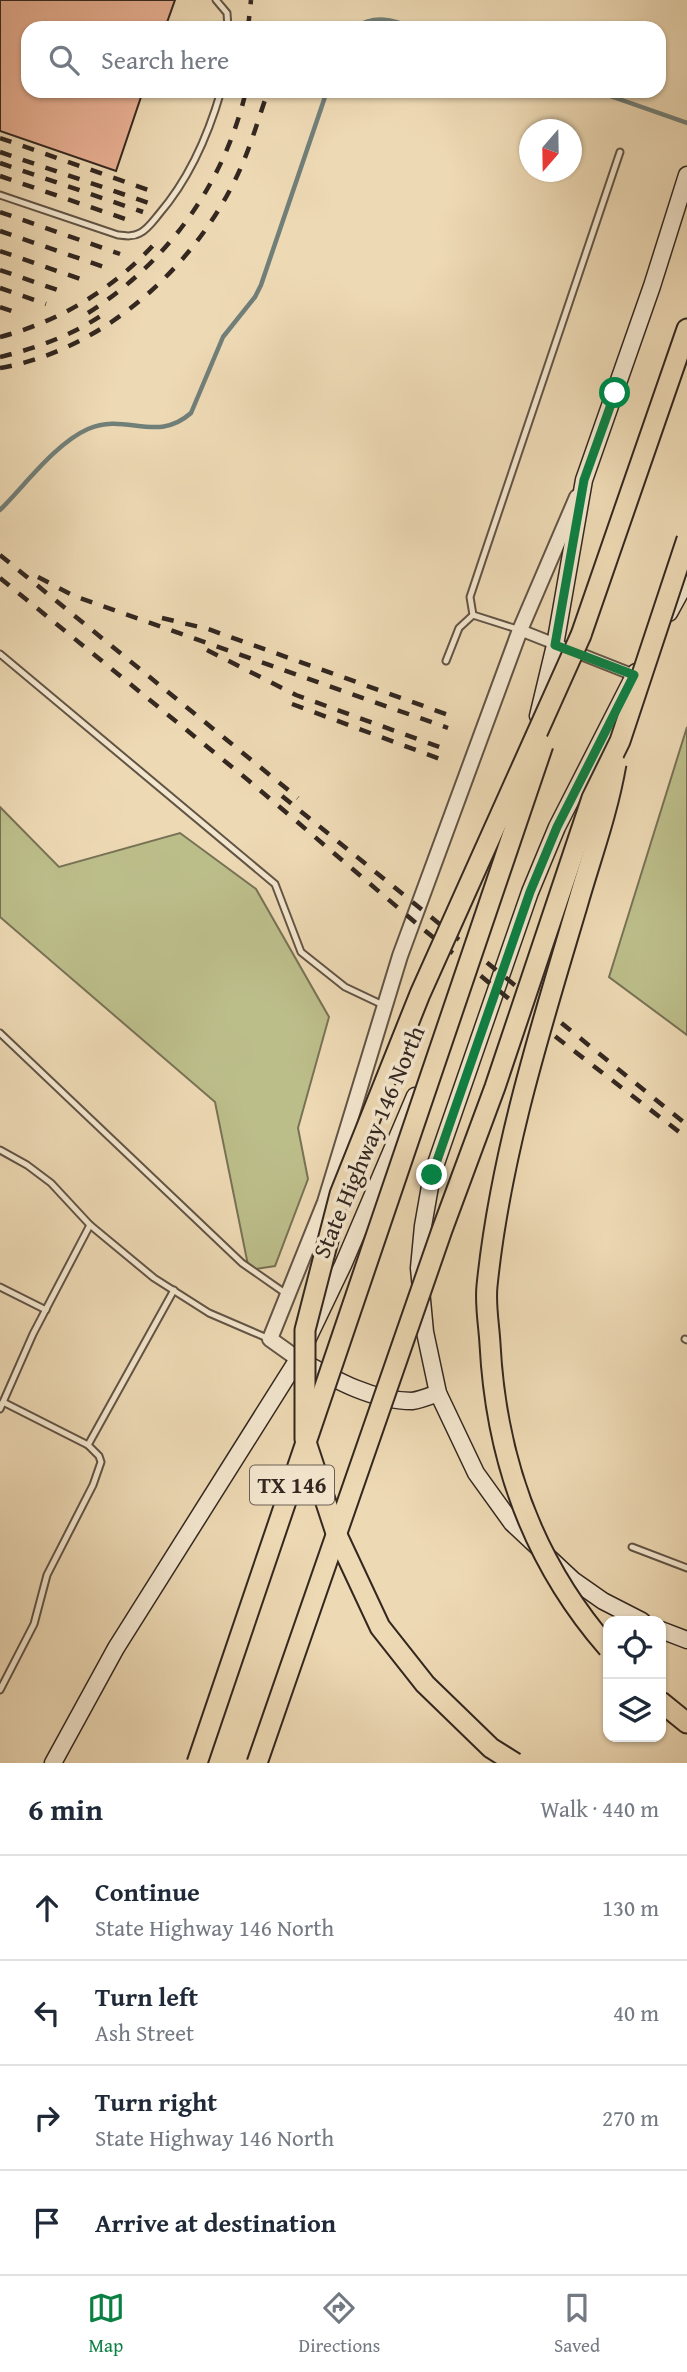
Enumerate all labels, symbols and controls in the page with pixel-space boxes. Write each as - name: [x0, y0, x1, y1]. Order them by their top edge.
- search box: [21, 21, 666, 98]
- text: Search here: [101, 40, 229, 79]
- icon: search: [45, 41, 83, 79]
- north arrow: [519, 119, 582, 182]
- route start: [599, 377, 630, 408]
- street label: State Highway 146 North: [304, 1020, 434, 1264]
- route end: [416, 1159, 447, 1190]
- road number: TX 146: [250, 1466, 334, 1504]
- map controls: [603, 1616, 666, 1742]
- button: locate: [603, 1616, 666, 1679]
- button: layers: [603, 1679, 666, 1742]
- text: 6 min: [28, 1787, 103, 1831]
- text: Walk · 440 m: [540, 1792, 659, 1825]
- text: Continue: [95, 1872, 200, 1911]
- icon: ahead: [28, 1889, 66, 1927]
- text: 130 m: [602, 1891, 659, 1924]
- text: State Highway 146 North: [95, 1911, 334, 1944]
- text: Turn left: [95, 1977, 198, 2016]
- icon: left: [28, 1994, 66, 2032]
- text: 40 m: [613, 1996, 659, 2029]
- text: Ash Street: [95, 2016, 194, 2049]
- text: Turn right: [95, 2082, 217, 2121]
- icon: right: [28, 2099, 66, 2137]
- text: 270 m: [602, 2101, 659, 2134]
- text: State Highway 146 North: [95, 2121, 334, 2154]
- text: Arrive at destination: [95, 2203, 336, 2242]
- icon: arrive: [28, 2204, 66, 2242]
- tab: Map: [87, 2289, 125, 2359]
- tab: Directions: [299, 2289, 380, 2359]
- tab: Saved: [554, 2289, 600, 2359]

